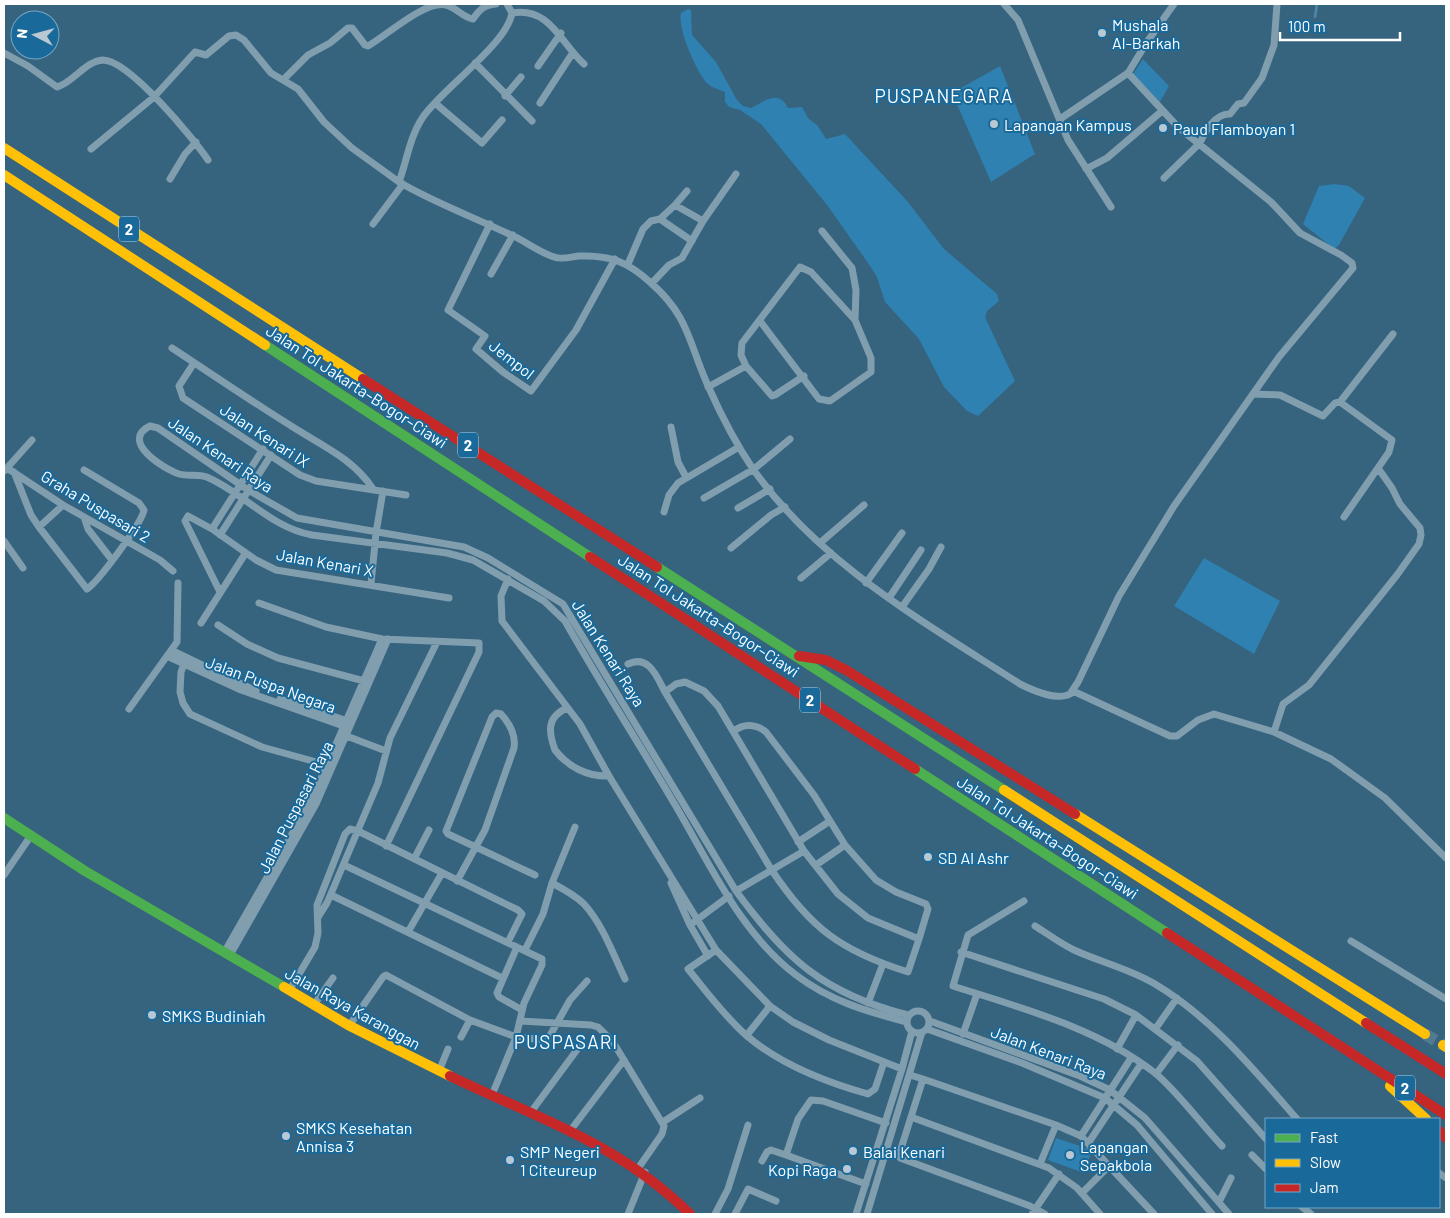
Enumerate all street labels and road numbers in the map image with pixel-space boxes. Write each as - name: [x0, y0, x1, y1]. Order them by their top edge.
- road number: 2: [119, 216, 139, 242]
- street label: Jalan Tol Jakarta–Bogor–Ciawi: [263, 320, 451, 452]
- street label: Jempol: [486, 335, 538, 383]
- street label: Jalan Kenari IX: [217, 399, 313, 471]
- street label: Jalan Kenari Raya: [165, 412, 277, 496]
- road number: 2: [458, 432, 478, 458]
- street label: Graha Puspasari 2: [38, 466, 154, 546]
- street label: Jalan Kenari X: [275, 544, 375, 580]
- street label: Jalan Tol Jakarta–Bogor–Ciawi: [615, 549, 803, 681]
- street label: Jalan Kenari Raya: [569, 596, 649, 710]
- street label: Jalan Puspa Negara: [203, 652, 339, 716]
- road number: 2: [800, 688, 820, 712]
- street label: Jalan Puspasari Raya: [253, 738, 337, 876]
- street label: Jalan Tol Jakarta–Bogor–Ciawi: [954, 771, 1142, 903]
- street label: Jalan Raya Karanggan: [282, 963, 424, 1053]
- street label: Jalan Kenari Raya: [989, 1021, 1109, 1083]
- road number: 2: [1395, 1076, 1415, 1100]

